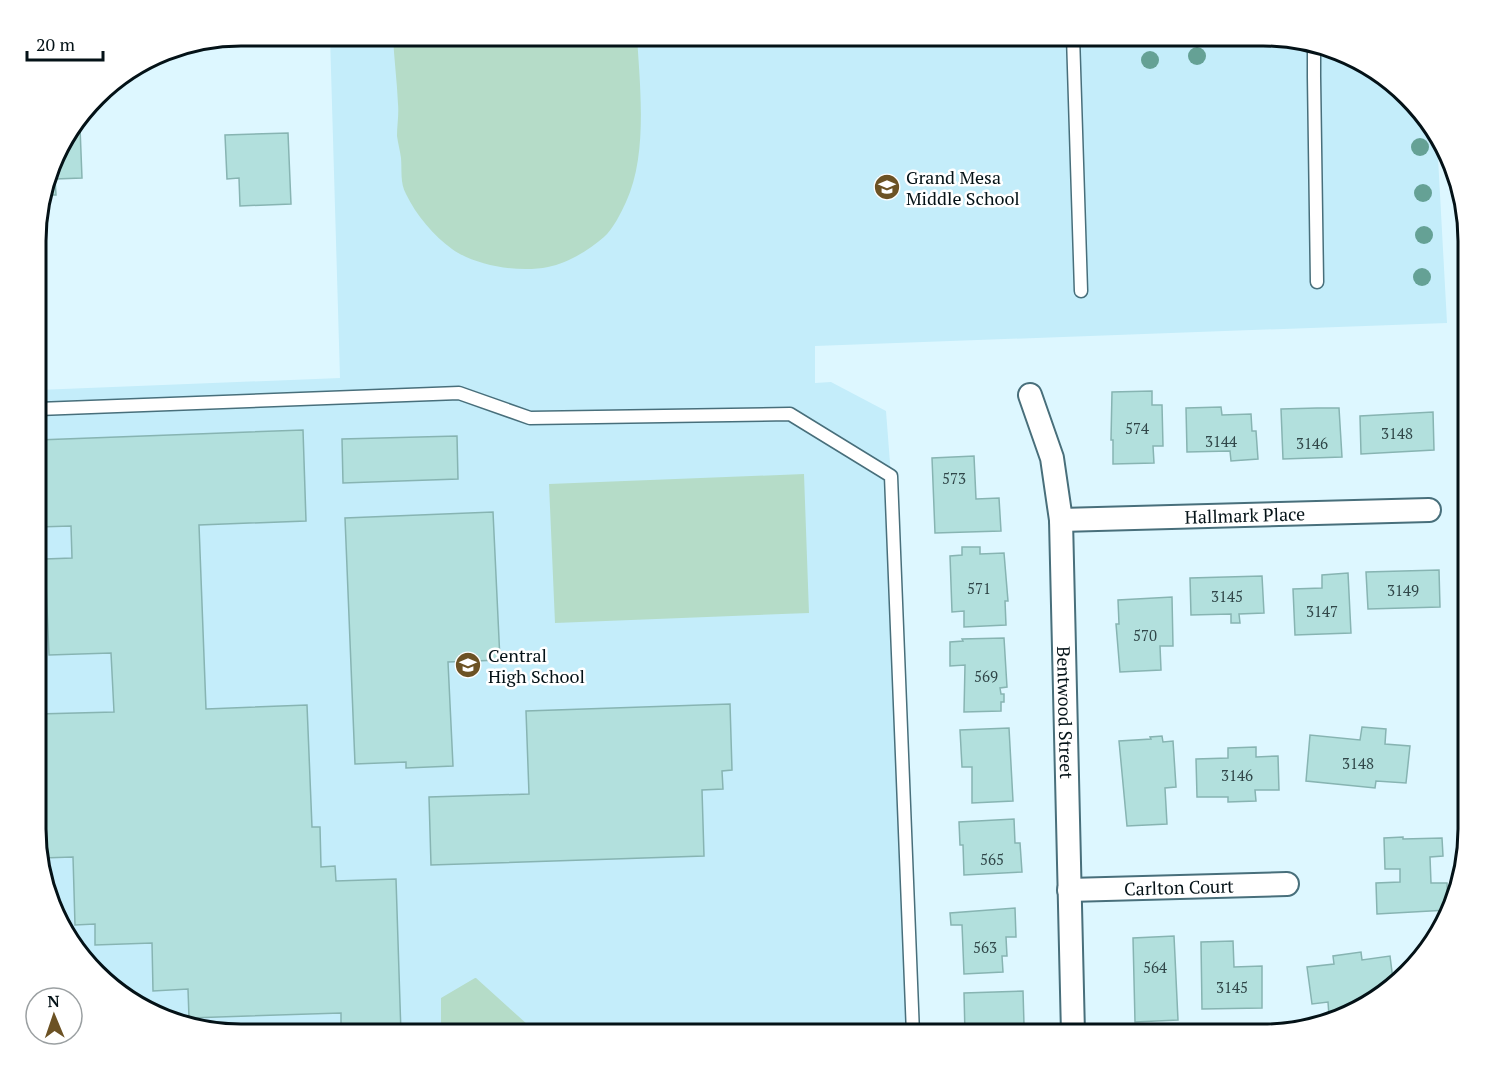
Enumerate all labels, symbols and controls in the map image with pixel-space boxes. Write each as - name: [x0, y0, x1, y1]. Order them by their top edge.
- scale bar: [27, 24, 104, 62]
- text: 20 m: [36, 32, 76, 56]
- place label: Grand Mesa Middle School: [906, 165, 1020, 210]
- school or university icon: Grand Mesa Middle School: [872, 172, 902, 202]
- house number: 574: [1125, 418, 1149, 438]
- house number: 3148: [1381, 423, 1413, 443]
- house number: 3144: [1205, 431, 1237, 451]
- house number: 3146: [1296, 433, 1328, 453]
- house number: 573: [942, 468, 966, 488]
- street label: Hallmark Place: [1184, 501, 1306, 529]
- house number: 571: [967, 578, 991, 598]
- house number: 3149: [1387, 580, 1419, 600]
- house number: 3145: [1211, 586, 1243, 606]
- house number: 3147: [1306, 601, 1338, 621]
- house number: 570: [1133, 625, 1157, 645]
- place label: Central High School: [488, 643, 585, 688]
- street label: Bentwood Street: [1052, 646, 1079, 780]
- school or university icon: Central High School: [453, 650, 483, 680]
- house number: 569: [974, 666, 998, 686]
- house number: 3148: [1342, 753, 1374, 773]
- house number: 3146: [1221, 765, 1253, 785]
- house number: 565: [980, 849, 1004, 869]
- street label: Carlton Court: [1124, 873, 1235, 900]
- house number: 563: [973, 937, 997, 957]
- house number: 564: [1143, 957, 1167, 977]
- house number: 3145: [1216, 977, 1248, 997]
- north arrow: [24, 986, 84, 1046]
- text: N: [47, 990, 60, 1012]

